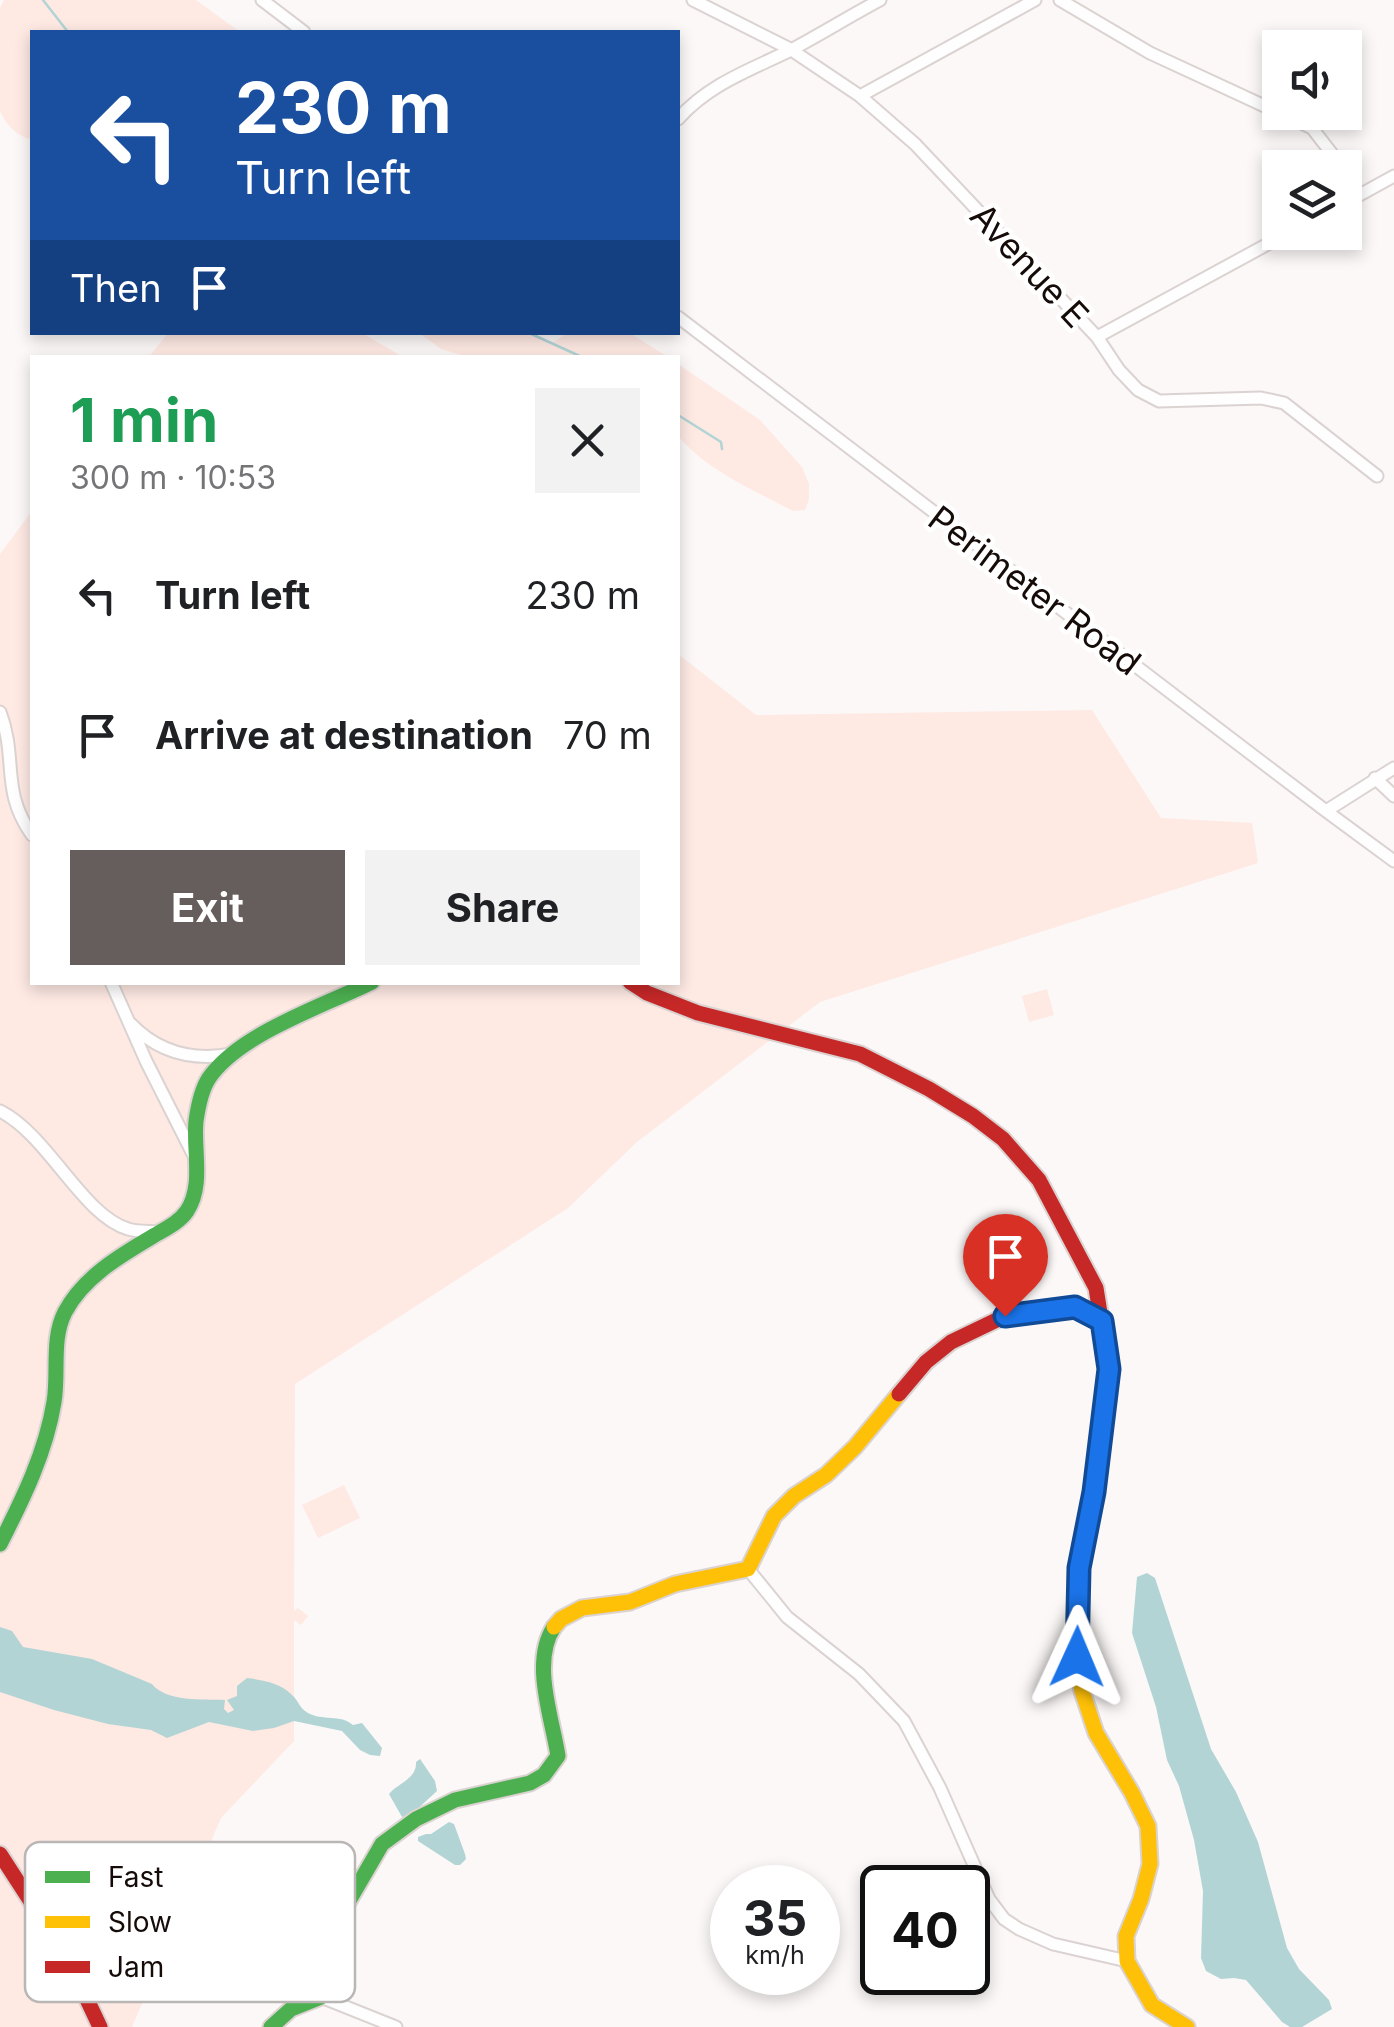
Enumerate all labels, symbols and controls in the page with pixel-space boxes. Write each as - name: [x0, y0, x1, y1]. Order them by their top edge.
- map controls: [1262, 30, 1362, 250]
- button: sound: [1262, 30, 1362, 130]
- text: 230 m: [235, 65, 452, 150]
- icon: left: [70, 70, 200, 200]
- text: Turn left: [235, 150, 411, 205]
- button: layers: [1262, 150, 1362, 250]
- street label: Avenue E: [962, 194, 1098, 336]
- icon: arrive: [182, 260, 237, 315]
- text: Then: [70, 265, 162, 311]
- text: 1 min: [70, 384, 218, 456]
- button: close: [535, 388, 640, 493]
- text: 300 m · 10:53: [70, 458, 276, 497]
- street label: Perimeter Road: [921, 497, 1149, 683]
- icon: left: [70, 568, 125, 623]
- text: Turn left: [155, 572, 310, 618]
- text: 230 m: [525, 572, 640, 618]
- icon: arrive: [70, 708, 125, 763]
- text: Arrive at destination: [155, 712, 533, 758]
- text: 70 m: [563, 712, 652, 758]
- button: Exit: [70, 850, 345, 965]
- button: Share: [365, 850, 640, 965]
- pin: [963, 1214, 1048, 1317]
- icon: arrive: [978, 1229, 1033, 1284]
- position arrow: [1025, 1605, 1129, 1709]
- legend: [25, 1842, 355, 2002]
- text: Fast: [108, 1860, 164, 1894]
- speed limit sign: 40: [860, 1865, 990, 1995]
- text: 35: [743, 1888, 807, 1948]
- text: Slow: [108, 1905, 172, 1939]
- text: km/h: [745, 1940, 805, 1970]
- text: Jam: [108, 1950, 164, 1984]

